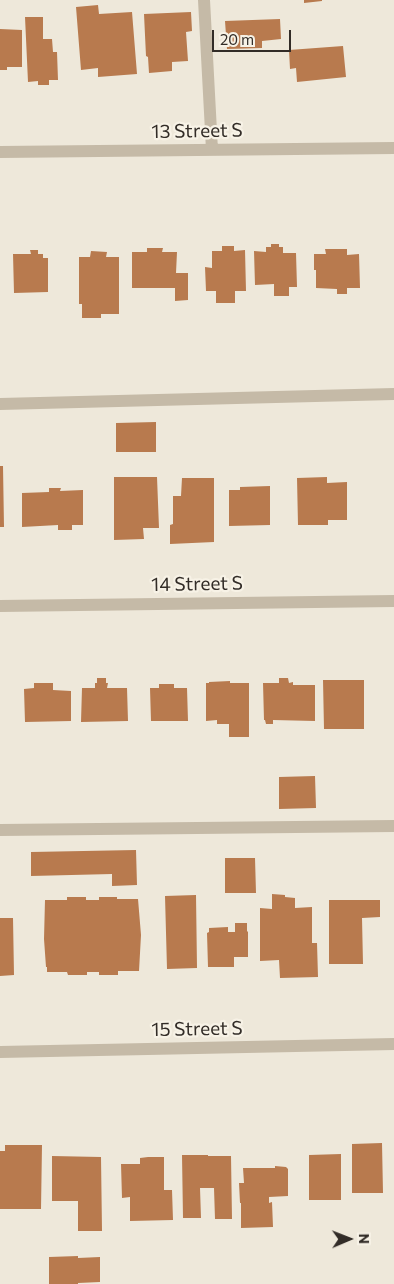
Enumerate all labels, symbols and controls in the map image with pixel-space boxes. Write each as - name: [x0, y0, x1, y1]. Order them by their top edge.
- scale bar: [214, 20, 293, 52]
- text: 20 m: [220, 30, 254, 48]
- street label: 13 Street S: [151, 119, 243, 143]
- street label: 14 Street S: [151, 572, 243, 596]
- street label: 15 Street S: [151, 1017, 243, 1041]
- north arrow: [324, 1214, 374, 1264]
- text: N: [356, 1233, 373, 1244]

